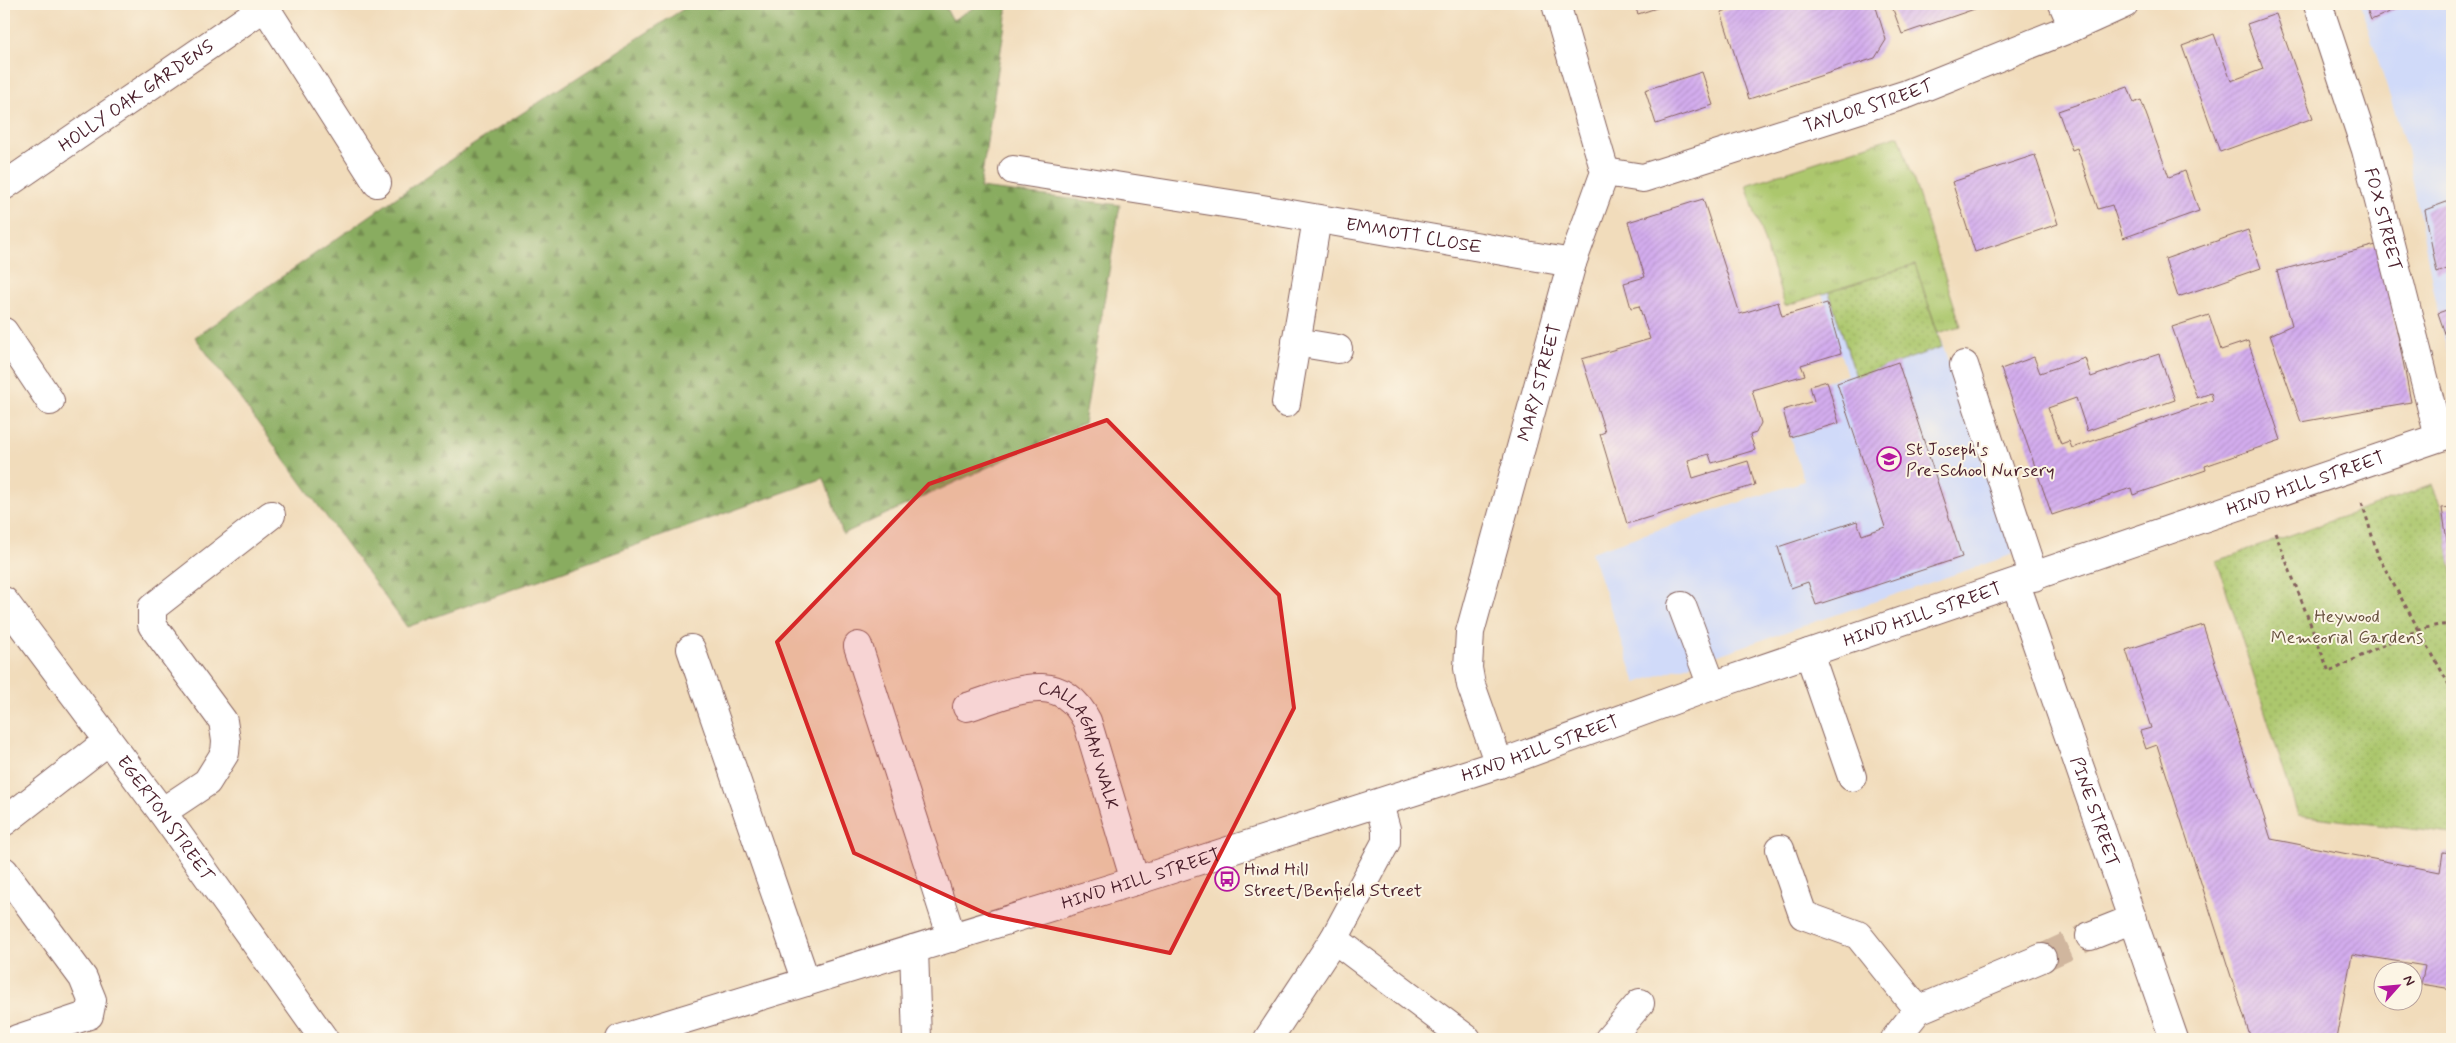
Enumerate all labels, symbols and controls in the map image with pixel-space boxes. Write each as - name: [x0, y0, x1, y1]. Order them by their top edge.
- street label: HOLLY OAK GARDENS: [54, 35, 219, 158]
- street label: TAYLOR STREET: [1801, 73, 1938, 139]
- street label: FOX STREET: [2358, 165, 2407, 274]
- street label: EMMOTT CLOSE: [1344, 213, 1484, 260]
- street label: MARY STREET: [1512, 321, 1568, 444]
- place label: St Joseph's Pre-School Nursery: [1906, 438, 2055, 483]
- school or university icon: St Joseph's Pre-School Nursery: [1876, 446, 1902, 472]
- street label: HIND HILL STREET: [2223, 446, 2388, 522]
- street label: HIND HILL STREET: [1840, 577, 2005, 653]
- park label: Heywood Memeorial Gardens: [2271, 605, 2423, 650]
- street label: CALLAGHAN WALK: [1037, 677, 1124, 812]
- street label: HIND HILL STREET: [1459, 710, 1623, 788]
- street label: EGERTON STREET: [111, 751, 219, 887]
- street label: PINE STREET: [2064, 754, 2124, 870]
- street label: HIND HILL STREET: [1059, 843, 1224, 916]
- place label: Hind Hill Street/Benfield Street: [1244, 858, 1422, 903]
- bus stop icon: Hind Hill Street/Benfield Street: [1214, 866, 1240, 892]
- north arrow: [2374, 960, 2424, 1010]
- text: N: [2399, 972, 2419, 989]

